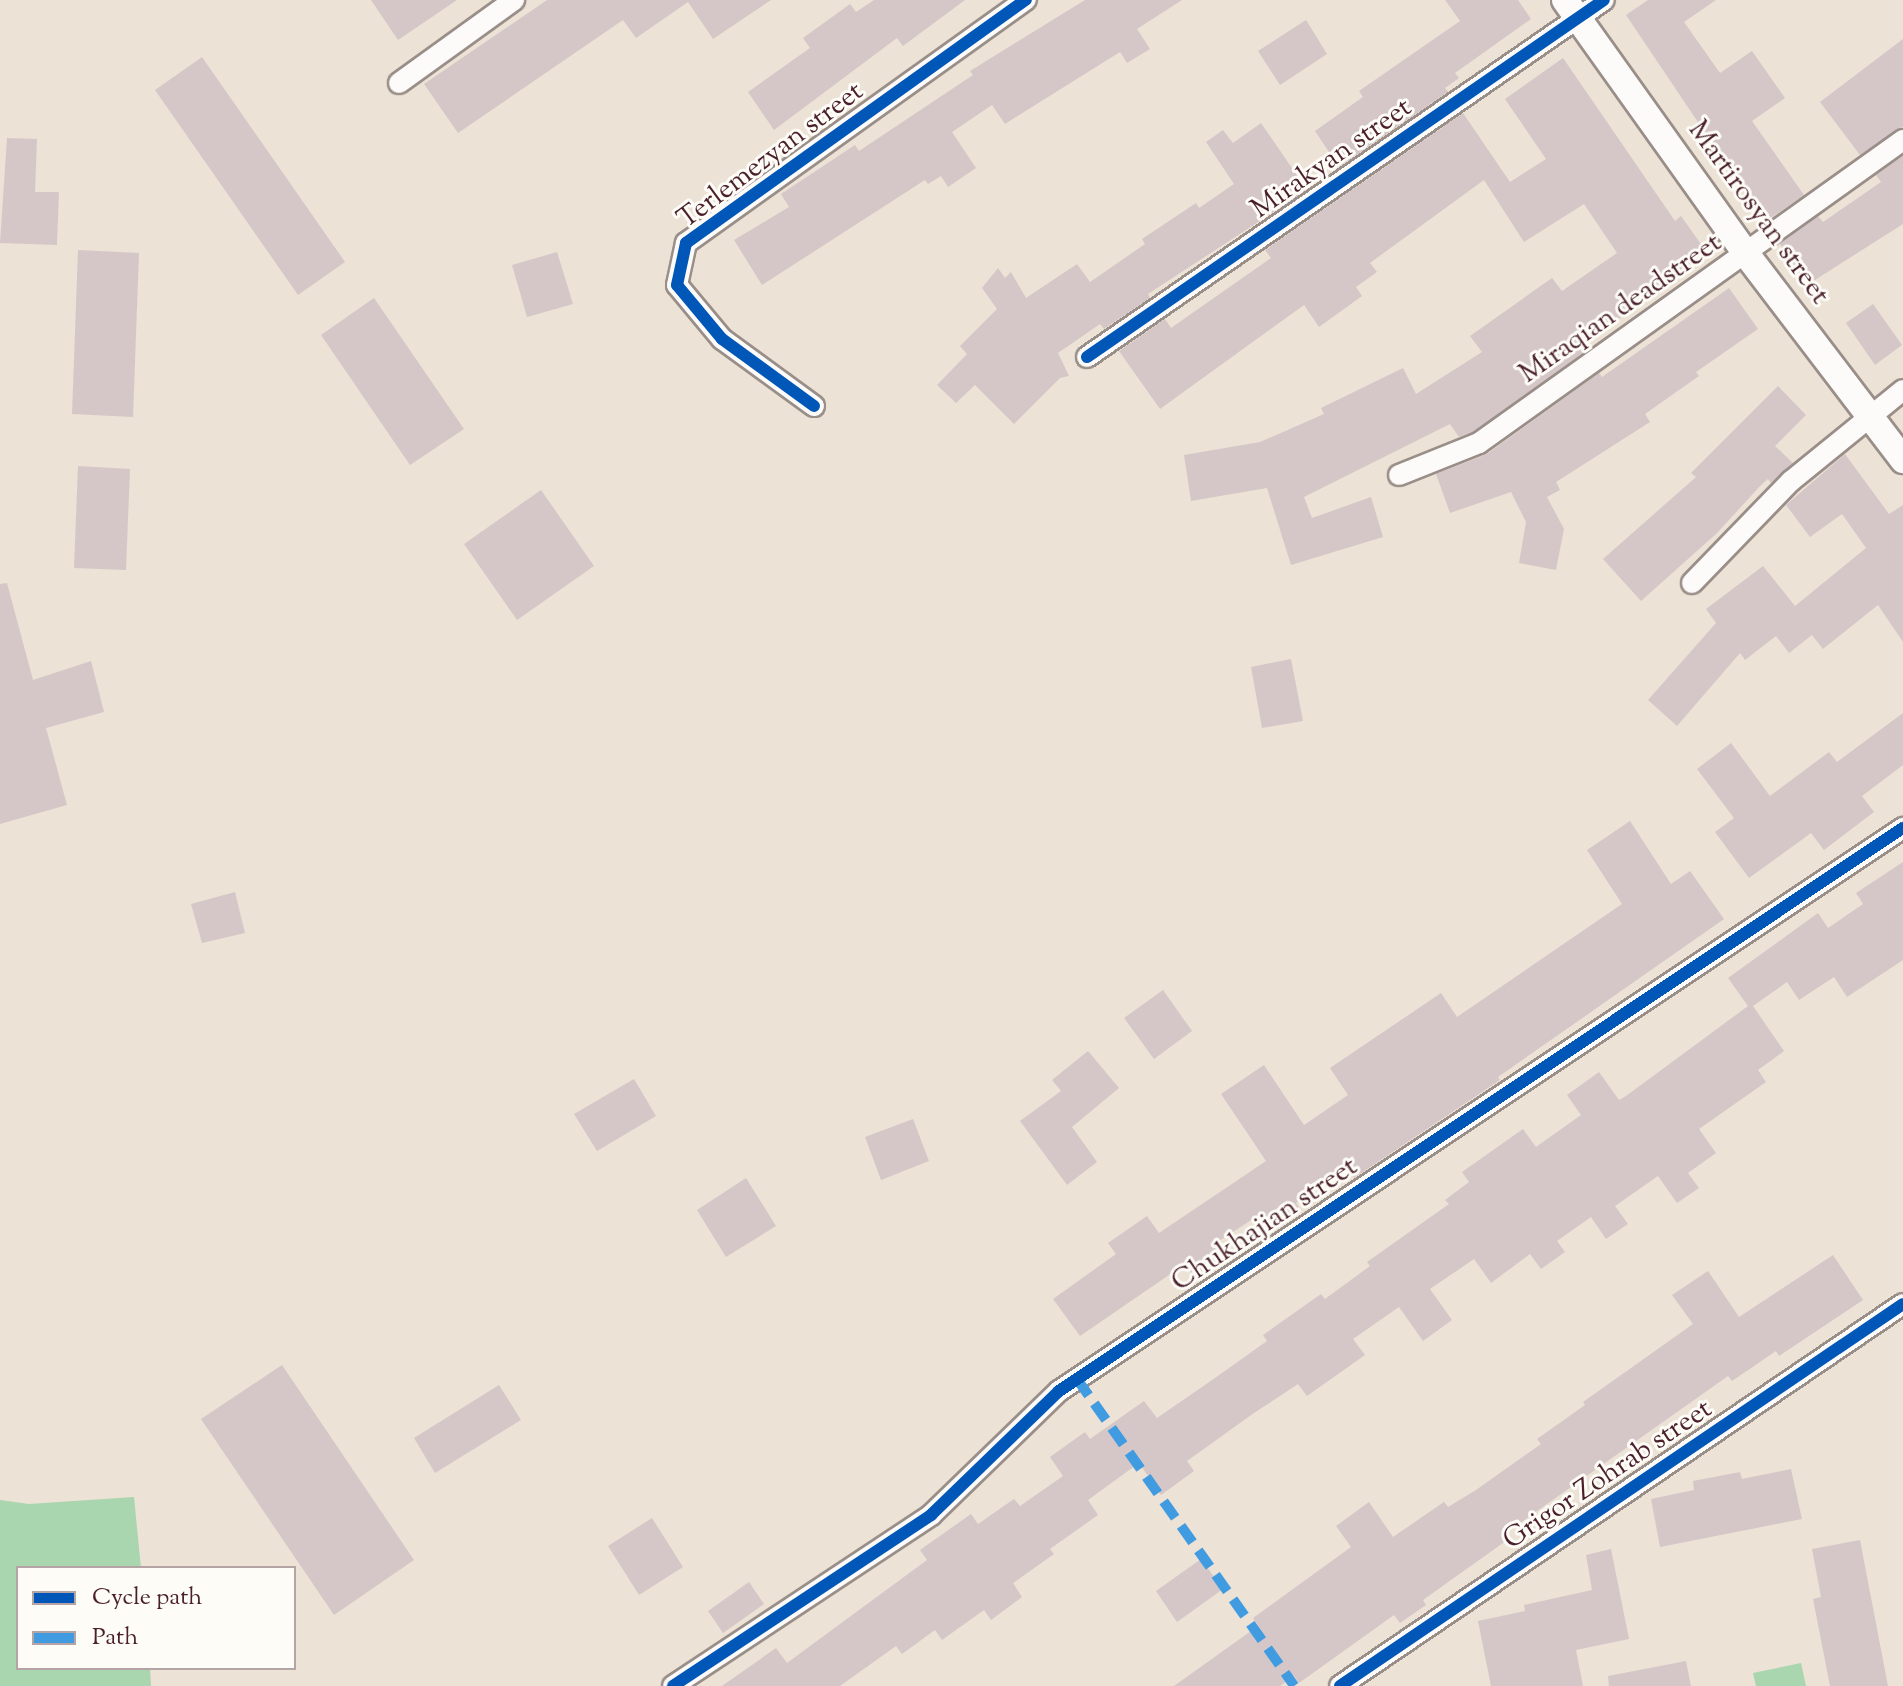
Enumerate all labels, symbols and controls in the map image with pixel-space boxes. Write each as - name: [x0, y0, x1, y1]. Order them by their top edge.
- street label: Terlemezyan street: [672, 75, 870, 237]
- street label: Mirakyan street: [1246, 91, 1418, 227]
- street label: Martirosyan street: [1680, 115, 1836, 311]
- street label: Miraqian deadstreet: [1513, 227, 1729, 391]
- street label: Chukhajian street: [1166, 1150, 1364, 1300]
- street label: Grigor Zohrab street: [1497, 1393, 1719, 1557]
- legend: [16, 1566, 296, 1670]
- text: Cycle path: [92, 1581, 202, 1615]
- text: Path: [92, 1621, 138, 1655]

